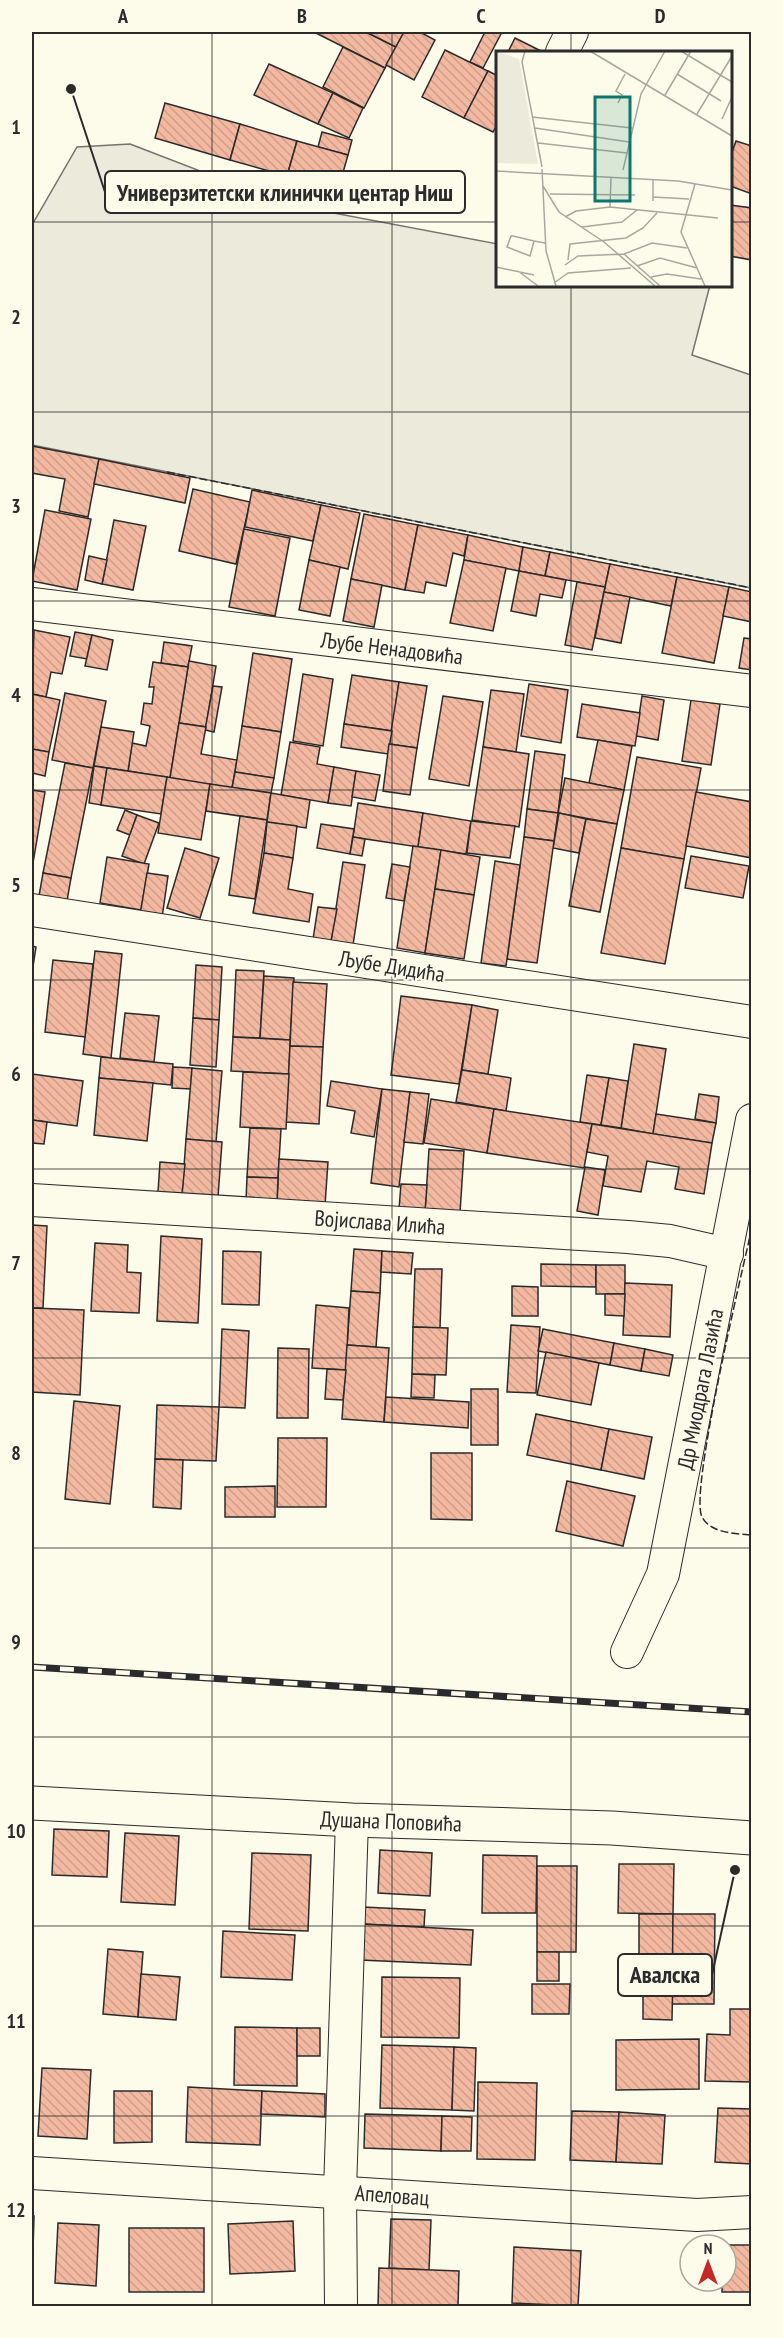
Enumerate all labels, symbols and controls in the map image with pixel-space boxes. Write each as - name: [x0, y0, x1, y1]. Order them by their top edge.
- text: A: [117, 3, 129, 29]
- text: B: [297, 3, 307, 29]
- text: C: [476, 3, 486, 29]
- text: D: [655, 3, 666, 29]
- inset map: [496, 51, 732, 286]
- text: 1: [11, 114, 21, 140]
- callout: Универзитетски клинички центар Ниш: [105, 171, 465, 213]
- text: Универзитетски клинички центар Ниш: [116, 177, 453, 208]
- text: 2: [11, 304, 21, 330]
- text: 3: [11, 493, 21, 519]
- street label: Љубе Ненадовића: [318, 625, 465, 671]
- text: 4: [11, 682, 21, 708]
- text: 5: [11, 872, 21, 898]
- street label: Љубе Дидића: [336, 944, 447, 988]
- text: 6: [11, 1061, 21, 1087]
- street label: Војислава Илића: [314, 1203, 446, 1241]
- text: 7: [11, 1250, 21, 1276]
- street label: Др Миодрага Лазића: [671, 1306, 729, 1472]
- text: 8: [11, 1440, 21, 1466]
- text: 9: [11, 1629, 21, 1655]
- street label: Душана Поповића: [320, 1805, 462, 1837]
- text: 10: [6, 1818, 26, 1844]
- callout: Авалска: [618, 1954, 712, 1996]
- text: Авалска: [629, 1959, 700, 1990]
- text: 11: [6, 2008, 26, 2034]
- street label: Апеловац: [354, 2178, 430, 2212]
- text: 12: [6, 2197, 26, 2223]
- north arrow: [678, 2233, 738, 2293]
- text: N: [704, 2238, 712, 2258]

